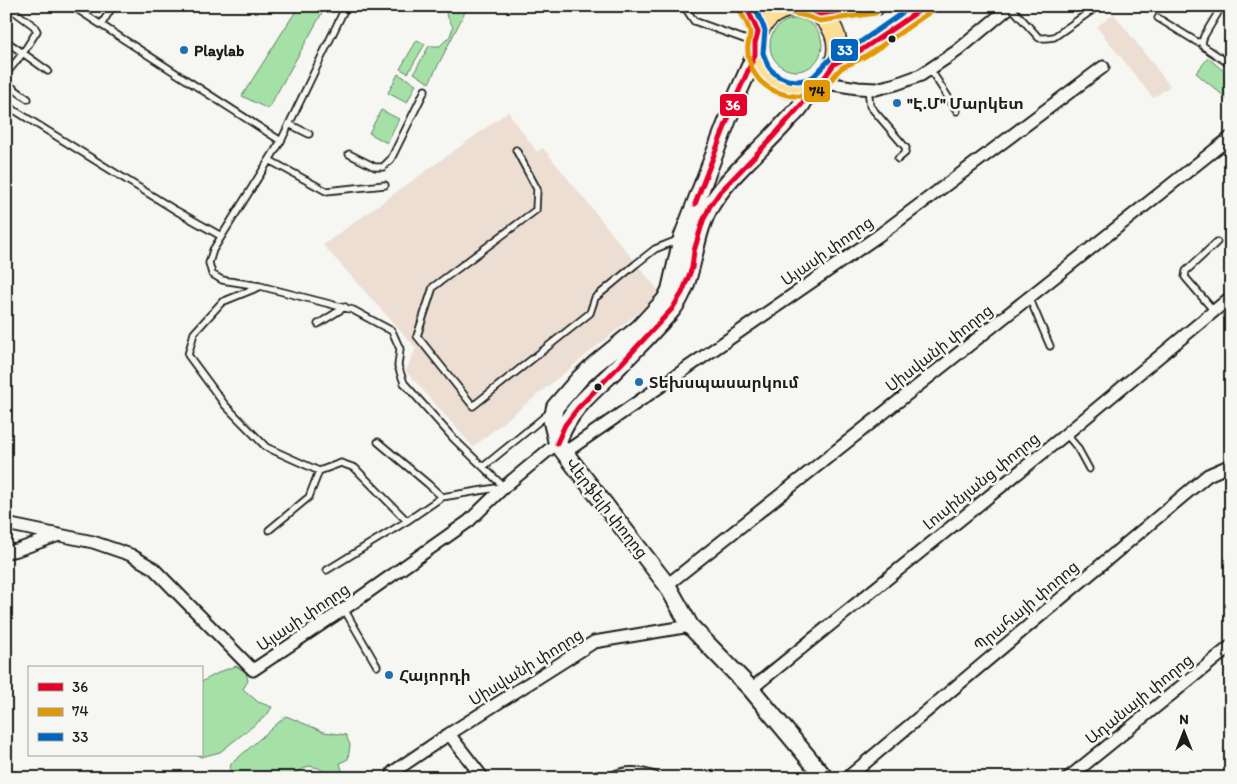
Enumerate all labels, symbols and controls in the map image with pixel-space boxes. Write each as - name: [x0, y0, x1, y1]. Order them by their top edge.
- unlabelled marker: [887, 34, 897, 44]
- line badge: 33: [830, 38, 859, 62]
- place label: Playlab: [194, 41, 244, 61]
- text: 33: [837, 42, 853, 59]
- marker: Playlab: [178, 44, 190, 56]
- line badge: 74: [803, 79, 831, 103]
- text: 74: [808, 83, 825, 100]
- line badge: 36: [719, 93, 748, 117]
- place label: "Է.Մ" Մարկետ: [907, 94, 1024, 113]
- text: 36: [725, 97, 741, 114]
- marker: "Է.Մ" Մարկետ: [891, 97, 903, 109]
- street label: Այասի փողոց: [777, 212, 877, 290]
- street label: Սիսվանի փողոց: [882, 300, 996, 396]
- place label: Տեխսպասարկում: [649, 373, 799, 392]
- marker: Տեխսպասարկում: [633, 376, 645, 388]
- unlabelled marker: [593, 382, 603, 392]
- street label: Լուսինյանց փողոց: [919, 428, 1043, 534]
- street label: Վերֆելի փողոց: [562, 454, 652, 562]
- street label: Պրահայի փողոց: [970, 557, 1082, 655]
- street label: Այասի փողոց: [253, 579, 353, 655]
- street label: Սիսվանի փողոց: [466, 624, 586, 710]
- street label: Ադանայի փողոց: [1081, 650, 1197, 748]
- legend: [28, 666, 202, 756]
- place label: Հայորդի: [399, 666, 471, 685]
- marker: Հայորդի: [383, 669, 395, 681]
- text: 36: [72, 678, 88, 696]
- text: 74: [72, 702, 88, 720]
- north arrow: [1160, 706, 1210, 756]
- text: N: [1179, 711, 1189, 728]
- text: 33: [72, 728, 88, 746]

